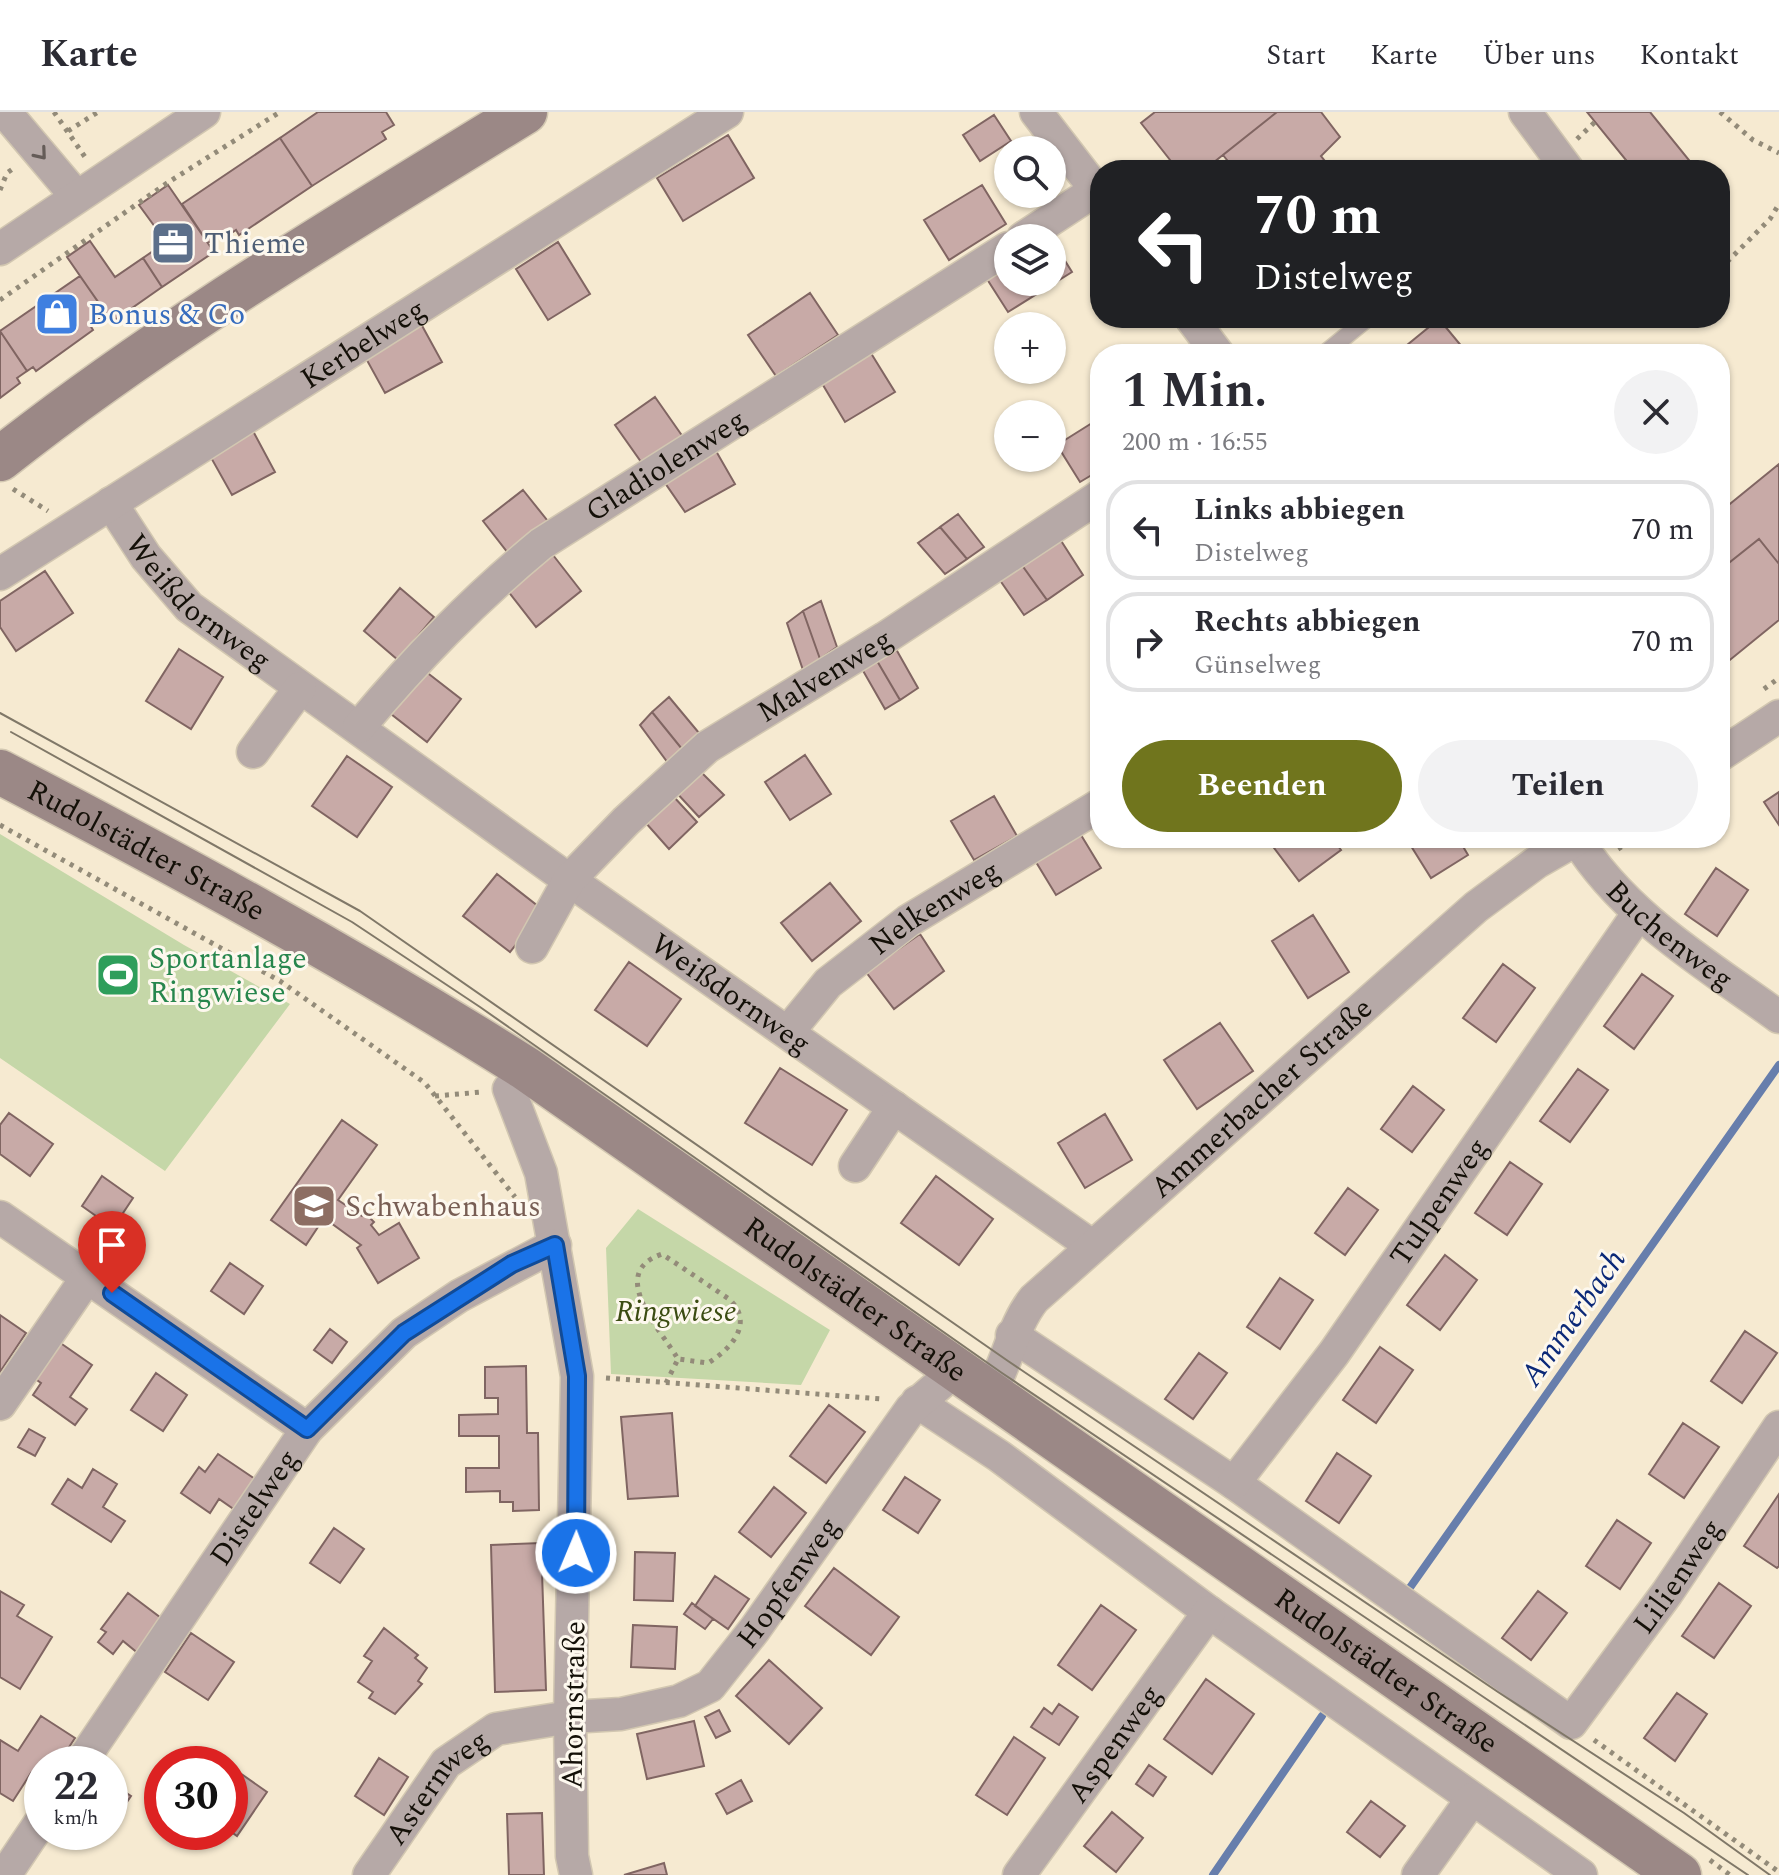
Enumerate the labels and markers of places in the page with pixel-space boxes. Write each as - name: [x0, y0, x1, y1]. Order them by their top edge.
- office icon: Thieme: [149, 219, 197, 267]
- place label: Thieme: [204, 221, 306, 267]
- shop icon: Bonus & Co: [33, 290, 81, 338]
- place label: Bonus & Co: [88, 292, 245, 338]
- place label: Sportanlage Ringwiese: [149, 936, 307, 1016]
- sports icon: Sportanlage Ringwiese: [94, 951, 142, 999]
- school or university icon: Schwabenhaus: [290, 1182, 338, 1230]
- place label: Schwabenhaus: [345, 1184, 541, 1230]
- pin: [78, 1211, 146, 1293]

